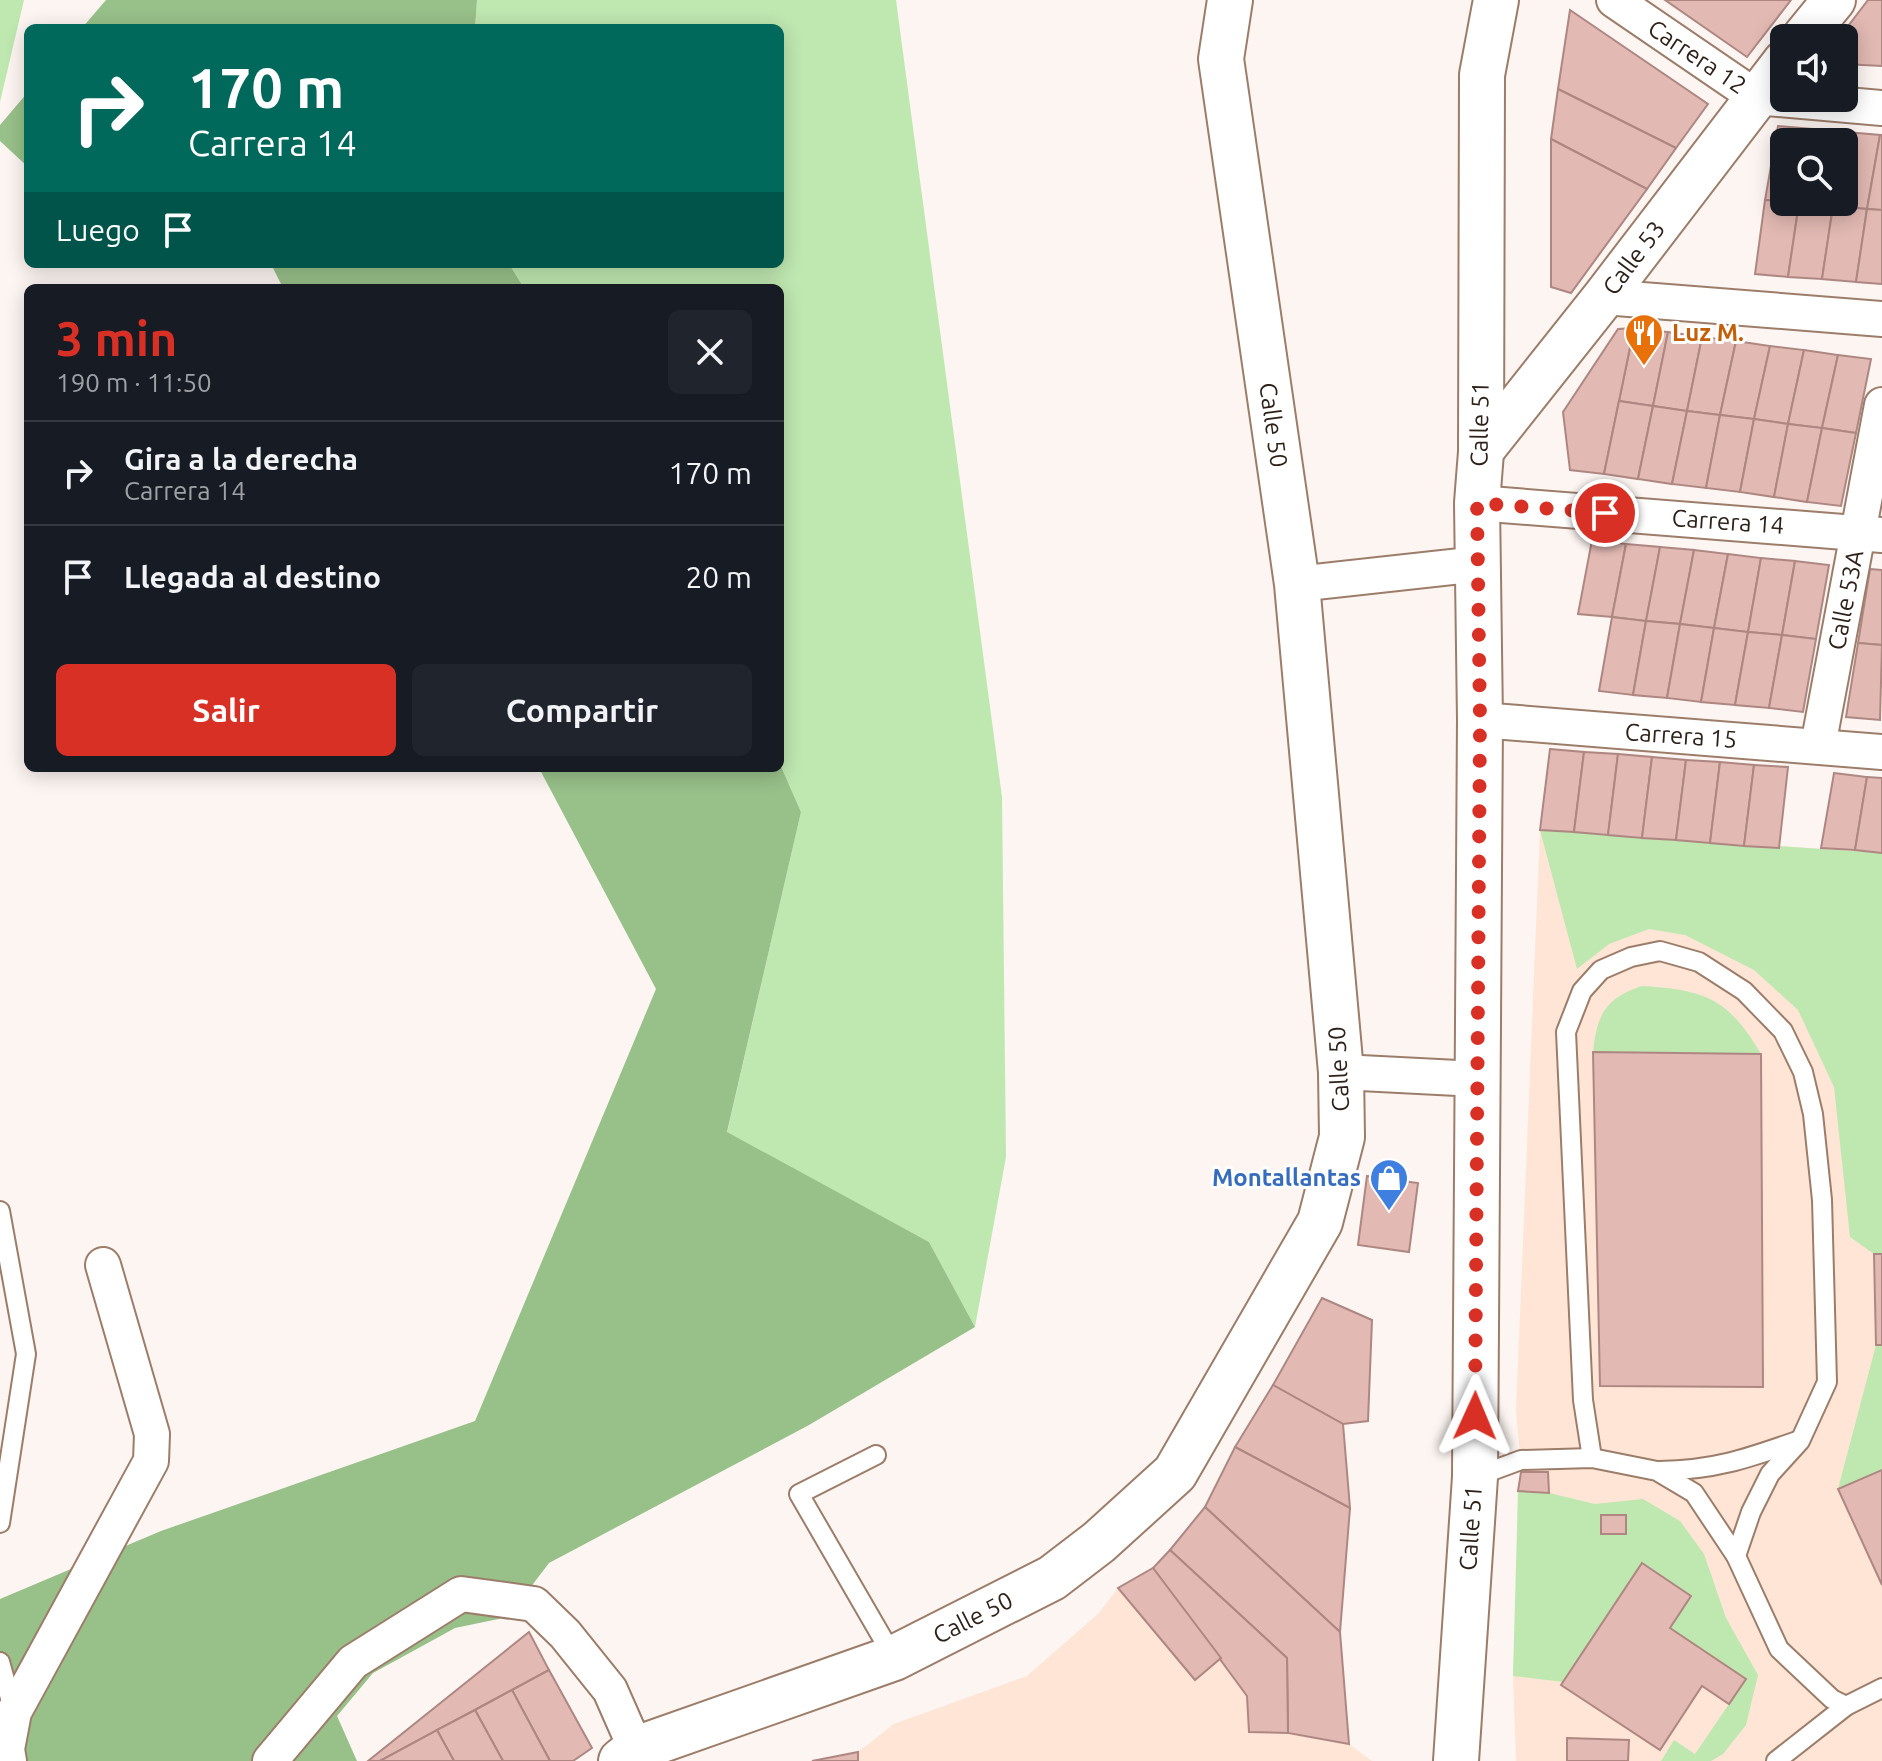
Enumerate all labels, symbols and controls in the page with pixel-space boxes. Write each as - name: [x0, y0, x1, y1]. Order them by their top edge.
- street label: Carrera 12: [1643, 14, 1751, 99]
- map controls: [1770, 24, 1858, 216]
- button: sound: [1770, 24, 1858, 112]
- icon: right: [56, 56, 160, 160]
- text: 170 m: [188, 56, 344, 119]
- text: Carrera 14: [188, 122, 357, 163]
- button: search: [1770, 128, 1858, 216]
- icon: arrive: [156, 208, 200, 252]
- text: Luego: [56, 213, 140, 247]
- street label: Calle 53: [1597, 215, 1670, 300]
- button: close: [668, 310, 752, 394]
- text: 3 min: [56, 311, 177, 365]
- restaurant icon: Luz M.: [1623, 312, 1665, 367]
- place label: Luz M.: [1672, 319, 1744, 346]
- text: 190 m · 11:50: [56, 368, 212, 397]
- street label: Calle 50: [1254, 381, 1293, 469]
- street label: Calle 51: [1465, 381, 1494, 467]
- text: Gira a la derecha: [124, 442, 358, 476]
- icon: right: [56, 451, 100, 495]
- text: 170 m: [668, 456, 752, 490]
- text: Carrera 14: [124, 476, 246, 505]
- pin: [1571, 479, 1639, 547]
- icon: arrive: [1583, 491, 1627, 535]
- street label: Carrera 14: [1671, 504, 1785, 539]
- street label: Calle 53A: [1823, 547, 1868, 652]
- icon: arrive: [56, 555, 100, 599]
- text: Llegada al destino: [124, 560, 381, 594]
- text: 20 m: [685, 560, 752, 594]
- button: Salir: [56, 664, 396, 756]
- button: Compartir: [412, 664, 752, 756]
- street label: Carrera 15: [1624, 718, 1738, 753]
- street label: Calle 50: [1323, 1026, 1354, 1112]
- shop icon: Montallantas: [1368, 1157, 1410, 1212]
- place label: Montallantas: [1212, 1164, 1361, 1191]
- position arrow: [1433, 1374, 1517, 1458]
- street label: Calle 51: [1454, 1484, 1487, 1572]
- street label: Calle 50: [929, 1586, 1017, 1649]

